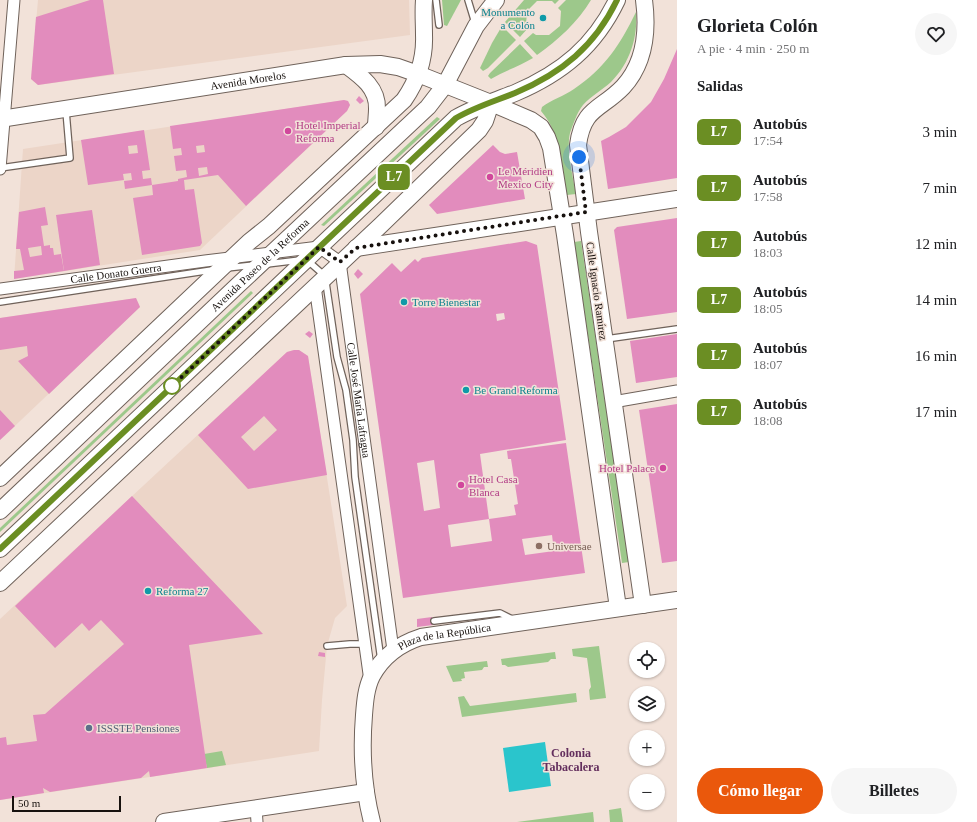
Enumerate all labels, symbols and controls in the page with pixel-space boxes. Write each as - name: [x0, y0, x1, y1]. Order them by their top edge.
- place label: Monumento a Colón: [481, 6, 535, 31]
- marker: Monumento a Colón: [538, 13, 548, 23]
- button: heart: [915, 13, 957, 55]
- text: Glorieta Colón: [697, 15, 818, 36]
- text: A pie · 4 min · 250 m: [697, 41, 809, 56]
- street label: Avenida Morelos: [210, 69, 286, 92]
- text: Salidas: [697, 78, 743, 94]
- text: Autobús: [753, 116, 807, 132]
- place label: Hotel Imperial Reforma: [296, 119, 360, 144]
- text: L7: [711, 124, 727, 139]
- text: 3 min: [922, 124, 957, 140]
- marker: Hotel Imperial Reforma: [283, 126, 293, 136]
- text: 17:54: [753, 133, 783, 148]
- your location: [569, 147, 589, 167]
- line badge: L7: [376, 164, 412, 190]
- place label: Le Méridien Mexico City: [498, 165, 554, 190]
- text: L7: [386, 169, 402, 184]
- marker: Le Méridien Mexico City: [485, 172, 495, 182]
- text: Autobús: [753, 172, 807, 188]
- text: L7: [711, 180, 727, 195]
- text: 7 min: [922, 180, 957, 196]
- text: 17:58: [753, 189, 783, 204]
- street label: Avenida Paseo de la Reforma: [208, 216, 311, 314]
- text: Autobús: [753, 228, 807, 244]
- text: L7: [711, 236, 727, 251]
- text: 12 min: [915, 236, 957, 252]
- street label: Calle Ignacio Ramírez: [584, 241, 610, 341]
- text: 18:03: [753, 245, 783, 260]
- street label: Calle Donato Guerra: [70, 261, 162, 285]
- text: Autobús: [753, 284, 807, 300]
- text: L7: [711, 292, 727, 307]
- text: 14 min: [915, 292, 957, 308]
- place label: Torre Bienestar: [412, 296, 480, 308]
- marker: Torre Bienestar: [399, 297, 409, 307]
- text: 18:05: [753, 301, 783, 316]
- text: Autobús: [753, 340, 807, 356]
- street label: Calle José María Lafragua: [345, 342, 373, 459]
- text: L7: [711, 348, 727, 363]
- text: 16 min: [915, 348, 957, 364]
- text: 18:07: [753, 357, 783, 372]
- unlabelled marker: [163, 377, 181, 395]
- place label: Be Grand Reforma: [474, 384, 558, 396]
- marker: Be Grand Reforma: [461, 385, 471, 395]
- text: Autobús: [753, 396, 807, 412]
- text: L7: [711, 404, 727, 419]
- text: 17 min: [915, 404, 957, 420]
- text: 18:08: [753, 413, 783, 428]
- place label: Hotel Palace: [599, 462, 655, 474]
- marker: Hotel Palace: [658, 463, 668, 473]
- place label: Hotel Casa Blanca: [469, 473, 518, 498]
- marker: Hotel Casa Blanca: [456, 480, 466, 490]
- place label: Universae: [547, 540, 592, 552]
- marker: Universae: [534, 541, 544, 551]
- place label: Reforma 27: [156, 585, 209, 597]
- marker: Reforma 27: [143, 586, 153, 596]
- street label: Plaza de la República: [396, 621, 492, 652]
- map controls: [629, 642, 665, 810]
- button: locate: [629, 642, 665, 678]
- button: layers: [629, 686, 665, 722]
- place label: ISSSTE Pensiones: [97, 722, 179, 734]
- marker: ISSSTE Pensiones: [84, 723, 94, 733]
- button: +: [629, 730, 665, 766]
- district label: Colonia Tabacalera: [543, 746, 599, 774]
- button: Cómo llegar: [697, 768, 823, 814]
- button: Billetes: [831, 768, 957, 814]
- button: −: [629, 774, 665, 810]
- scale bar: [12, 794, 121, 813]
- text: 50 m: [18, 797, 40, 809]

